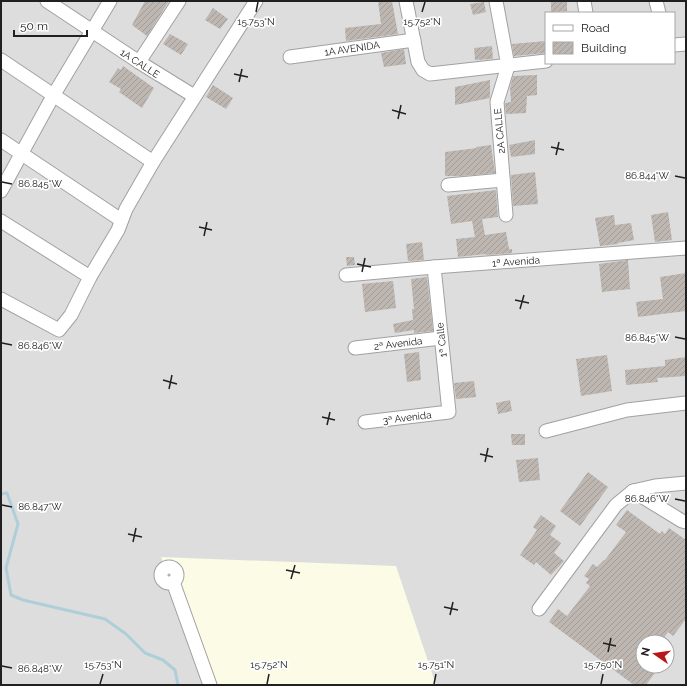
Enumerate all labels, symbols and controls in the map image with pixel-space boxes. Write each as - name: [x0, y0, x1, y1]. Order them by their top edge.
- scale bar: [14, 12, 87, 38]
- legend: [545, 12, 675, 64]
- text: 15.753°N: [237, 16, 275, 27]
- text: 15.752°N: [403, 16, 441, 27]
- text: 50 m: [20, 19, 48, 33]
- text: Road: [581, 21, 610, 35]
- street label: 1A AVENIDA: [324, 39, 381, 58]
- text: Building: [581, 41, 627, 55]
- street label: 1A CALLE: [118, 47, 161, 80]
- street label: 2A CALLE: [492, 108, 507, 154]
- text: 86.844°W: [625, 170, 669, 181]
- text: 86.845°W: [18, 178, 62, 189]
- street label: 1ª Avenida: [492, 254, 540, 269]
- street label: 1ª Calle: [434, 322, 449, 358]
- text: 86.845°W: [625, 332, 669, 343]
- street label: 2ª Avenida: [373, 335, 423, 352]
- text: 86.846°W: [18, 340, 63, 351]
- street label: 3ª Avenida: [382, 409, 432, 426]
- text: 86.846°W: [625, 493, 670, 504]
- text: 86.847°W: [18, 501, 62, 512]
- north arrow: [635, 634, 675, 674]
- text: N: [638, 646, 653, 657]
- text: 15.753°N: [84, 659, 122, 670]
- text: 15.752°N: [250, 659, 288, 670]
- text: 15.751°N: [418, 659, 454, 670]
- text: 15.750°N: [584, 659, 622, 670]
- text: 86.848°W: [18, 663, 63, 674]

